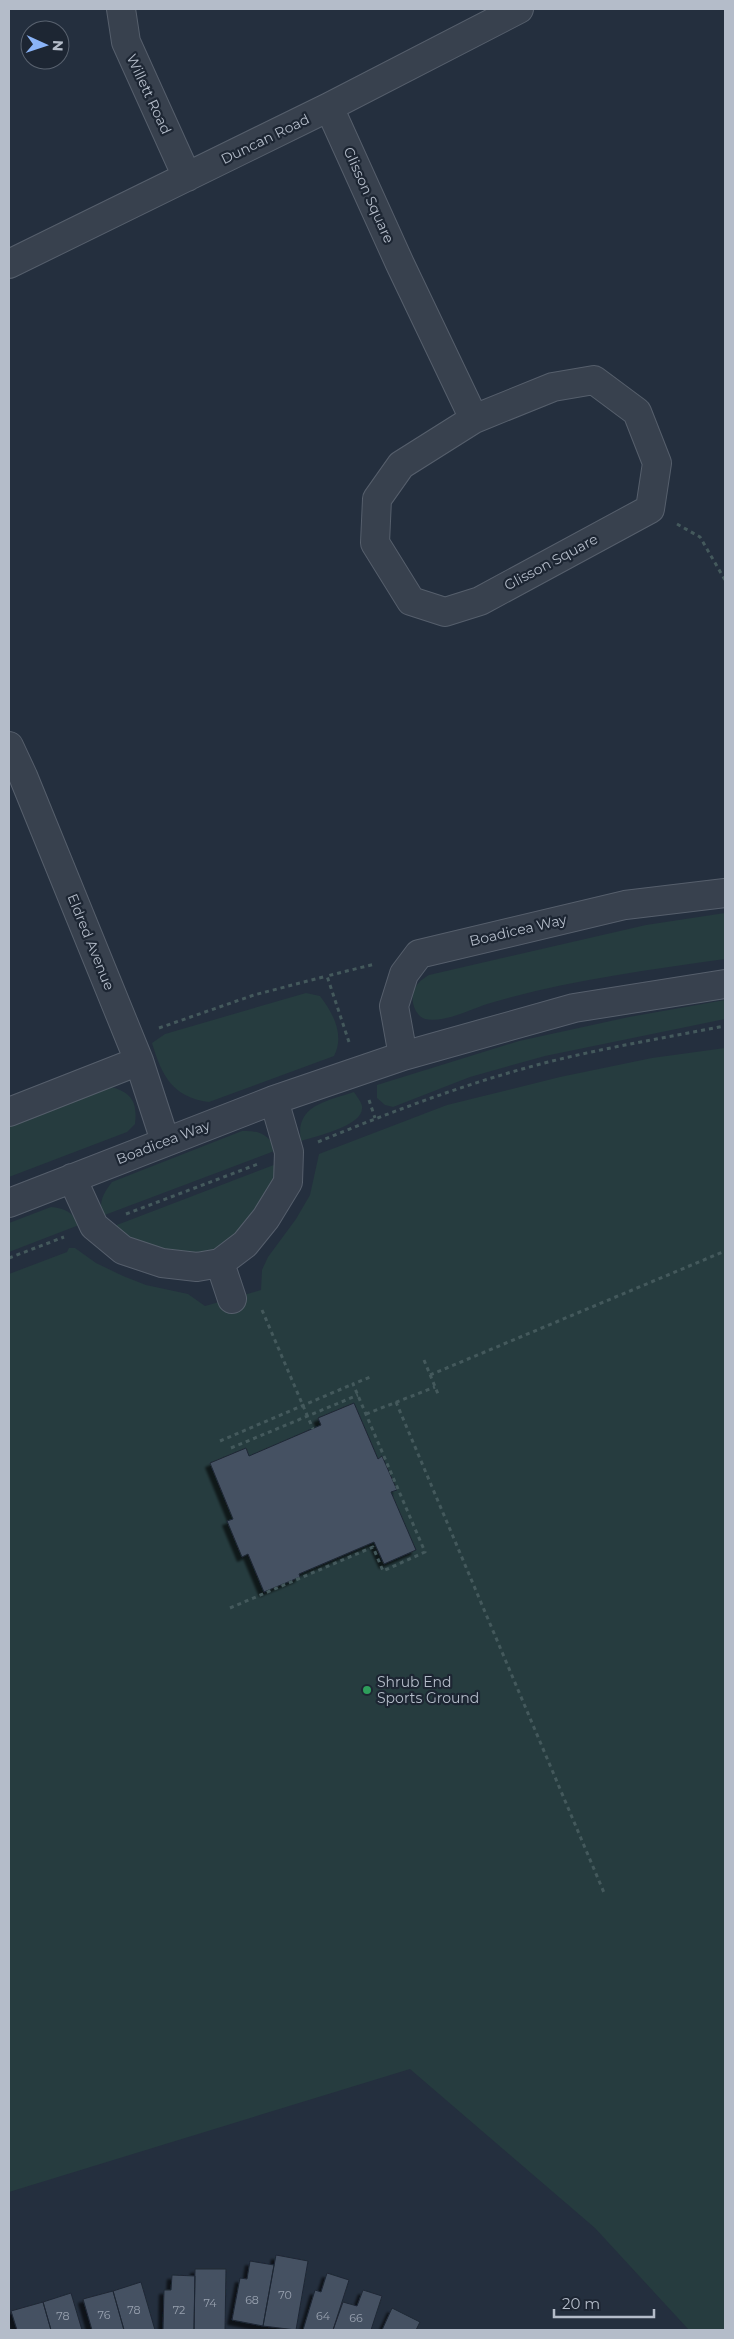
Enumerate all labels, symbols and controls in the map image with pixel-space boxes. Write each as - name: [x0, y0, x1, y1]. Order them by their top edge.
- north arrow: [20, 20, 70, 70]
- text: N: [49, 40, 67, 52]
- street label: Willett Road: [123, 51, 175, 137]
- street label: Duncan Road: [218, 110, 312, 168]
- street label: Glisson Square: [340, 144, 398, 246]
- street label: Glisson Square: [501, 530, 601, 594]
- street label: Eldred Avenue: [63, 891, 119, 993]
- street label: Boadicea Way: [468, 910, 569, 950]
- street label: Boadicea Way: [114, 1116, 213, 1168]
- place label: Shrub End Sports Ground: [377, 1673, 479, 1707]
- marker: Shrub End Sports Ground: [361, 1684, 373, 1696]
- scale bar: [554, 2286, 654, 2318]
- house number: 70: [278, 2288, 292, 2302]
- house number: 68: [245, 2293, 259, 2307]
- text: 20 m: [562, 2294, 600, 2313]
- house number: 74: [203, 2296, 217, 2310]
- house number: 78: [127, 2303, 141, 2317]
- house number: 72: [173, 2303, 185, 2317]
- house number: 76: [98, 2308, 111, 2322]
- house number: 78: [56, 2309, 70, 2323]
- house number: 64: [316, 2309, 331, 2323]
- house number: 66: [349, 2311, 363, 2325]

